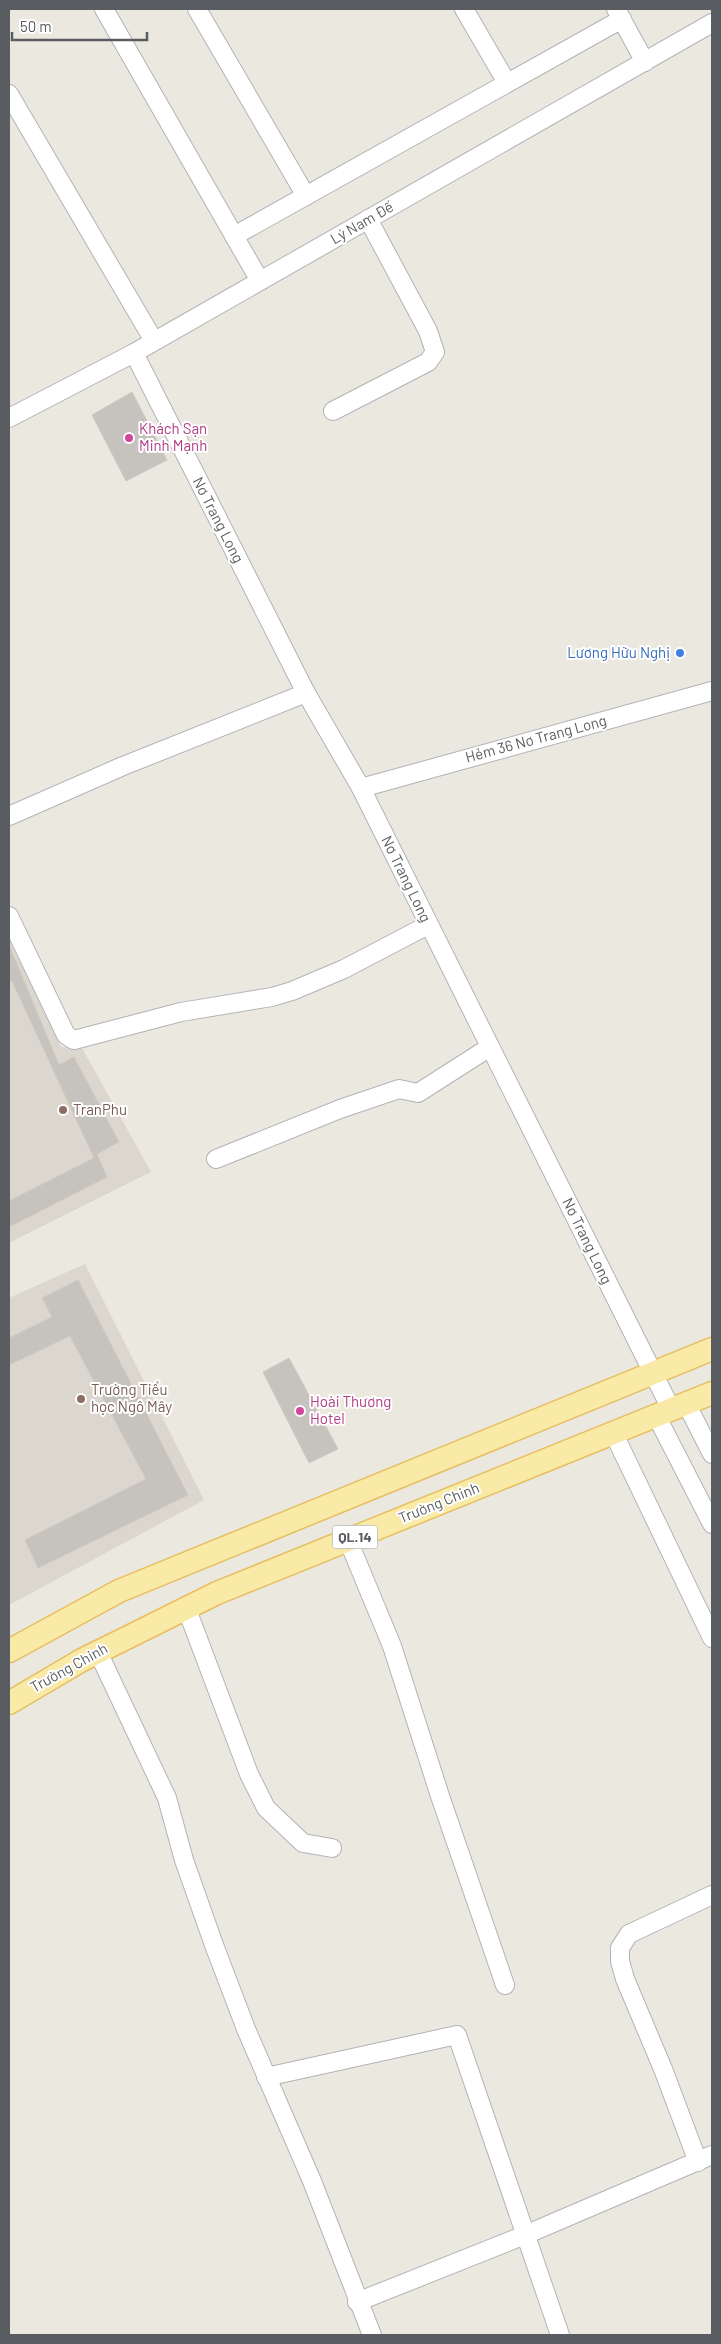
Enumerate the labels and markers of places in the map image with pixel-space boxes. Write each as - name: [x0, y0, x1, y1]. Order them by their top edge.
- place label: Khách Sạn Minh Mạnh: [139, 419, 207, 454]
- marker: Khách Sạn Minh Mạnh: [123, 432, 135, 444]
- place label: Lương Hữu Nghị: [567, 643, 670, 661]
- marker: Lương Hữu Nghị: [674, 647, 686, 659]
- place label: TranPhu: [73, 1100, 127, 1118]
- marker: TranPhu: [57, 1104, 69, 1116]
- place label: Trường Tiểu học Ngô Mây: [91, 1380, 172, 1415]
- place label: Hoài Thương Hotel: [310, 1392, 391, 1427]
- marker: Trường Tiểu học Ngô Mây: [75, 1393, 87, 1405]
- marker: Hoài Thương Hotel: [294, 1405, 306, 1417]

